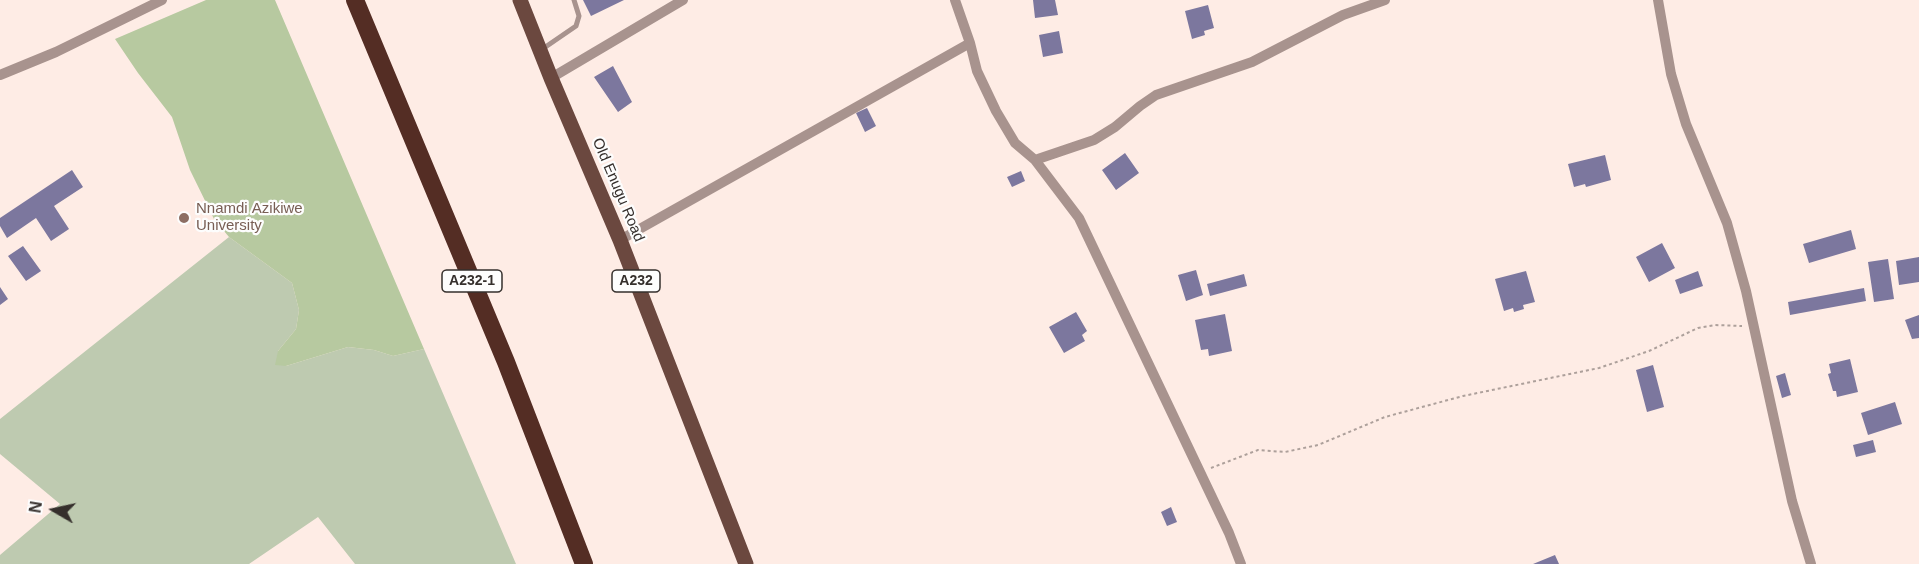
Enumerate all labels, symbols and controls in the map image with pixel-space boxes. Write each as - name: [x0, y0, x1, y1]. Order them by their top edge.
- street label: Old Enugu Road: [588, 135, 648, 245]
- place label: Nnamdi Azikiwe University: [196, 200, 303, 235]
- marker: Nnamdi Azikiwe University: [177, 211, 191, 225]
- road number: A232-1: [442, 270, 502, 292]
- road number: A232: [612, 270, 660, 292]
- north arrow: [24, 480, 84, 540]
- text: N: [26, 500, 45, 514]

